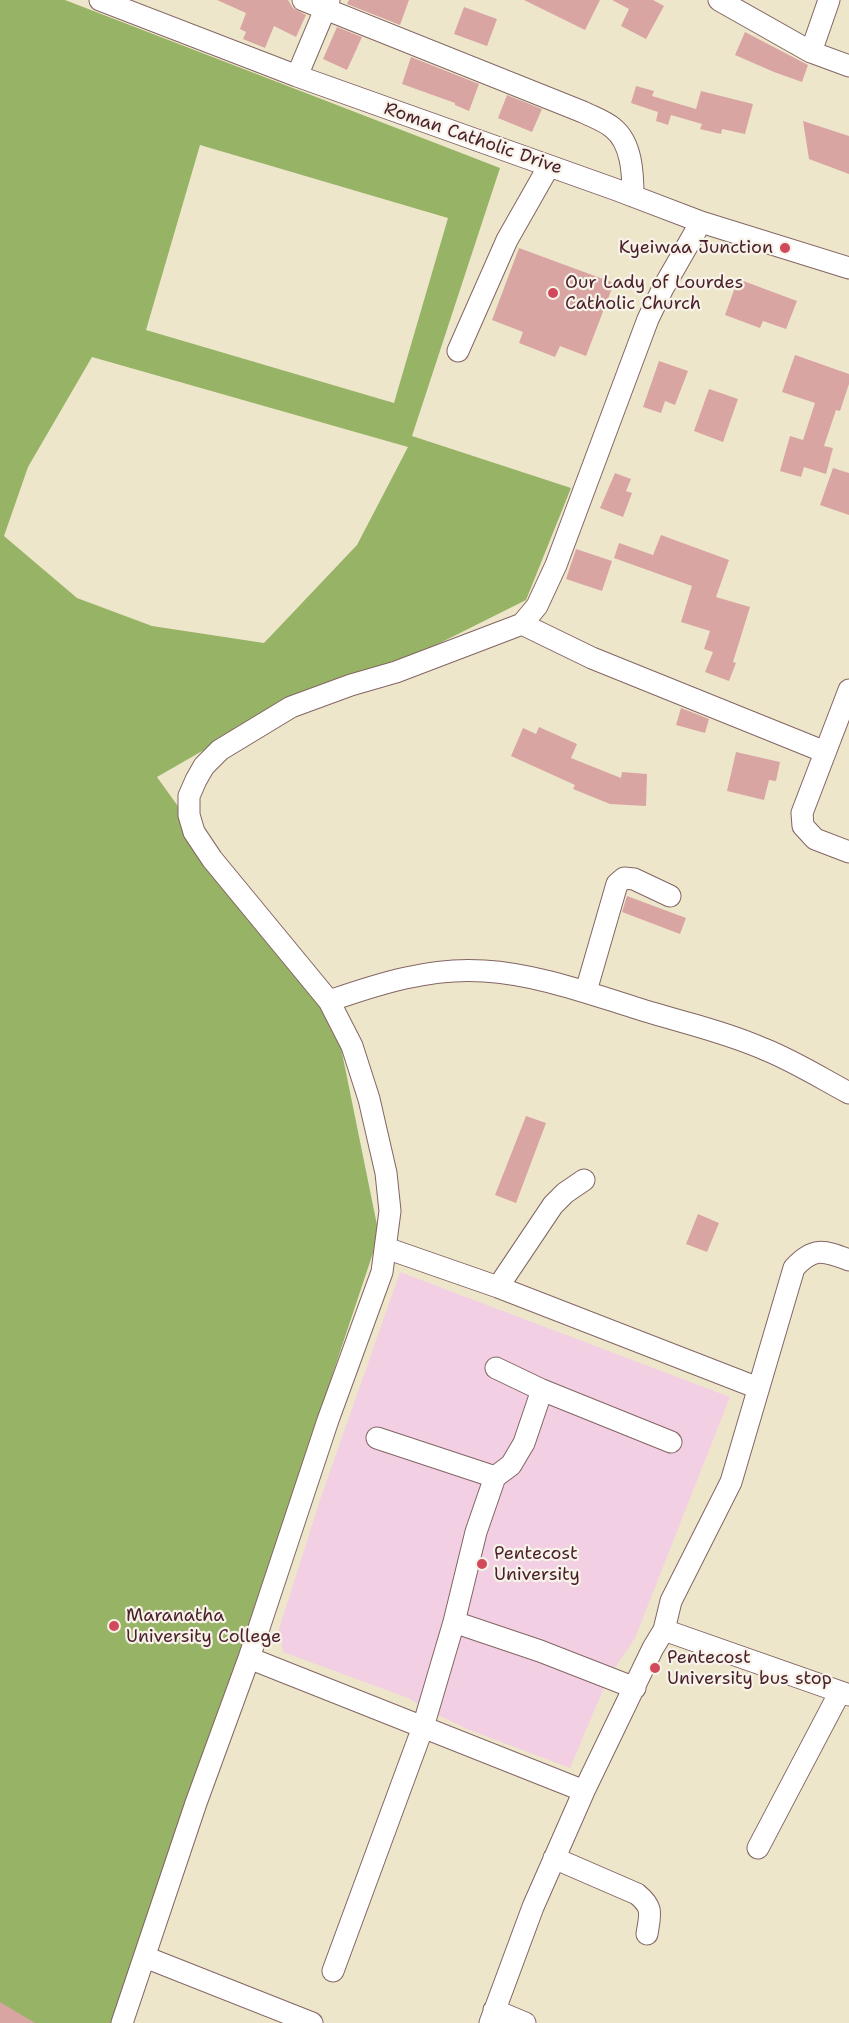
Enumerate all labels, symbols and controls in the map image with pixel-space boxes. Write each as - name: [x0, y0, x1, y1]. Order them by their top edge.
- street label: Roman Catholic Drive: [381, 98, 565, 180]
- place label: Kyeiwaa Junction: [619, 237, 773, 259]
- marker: Kyeiwaa Junction: [778, 241, 792, 255]
- place label: Our Lady of Lourdes Catholic Church: [565, 272, 743, 314]
- marker: Our Lady of Lourdes Catholic Church: [546, 286, 560, 300]
- place label: Pentecost University: [494, 1543, 580, 1586]
- marker: Pentecost University: [475, 1557, 489, 1571]
- place label: Maranatha University College: [126, 1605, 281, 1648]
- marker: Maranatha University College: [107, 1619, 121, 1633]
- place label: Pentecost University bus stop: [667, 1647, 832, 1690]
- marker: Pentecost University bus stop: [648, 1661, 662, 1675]

